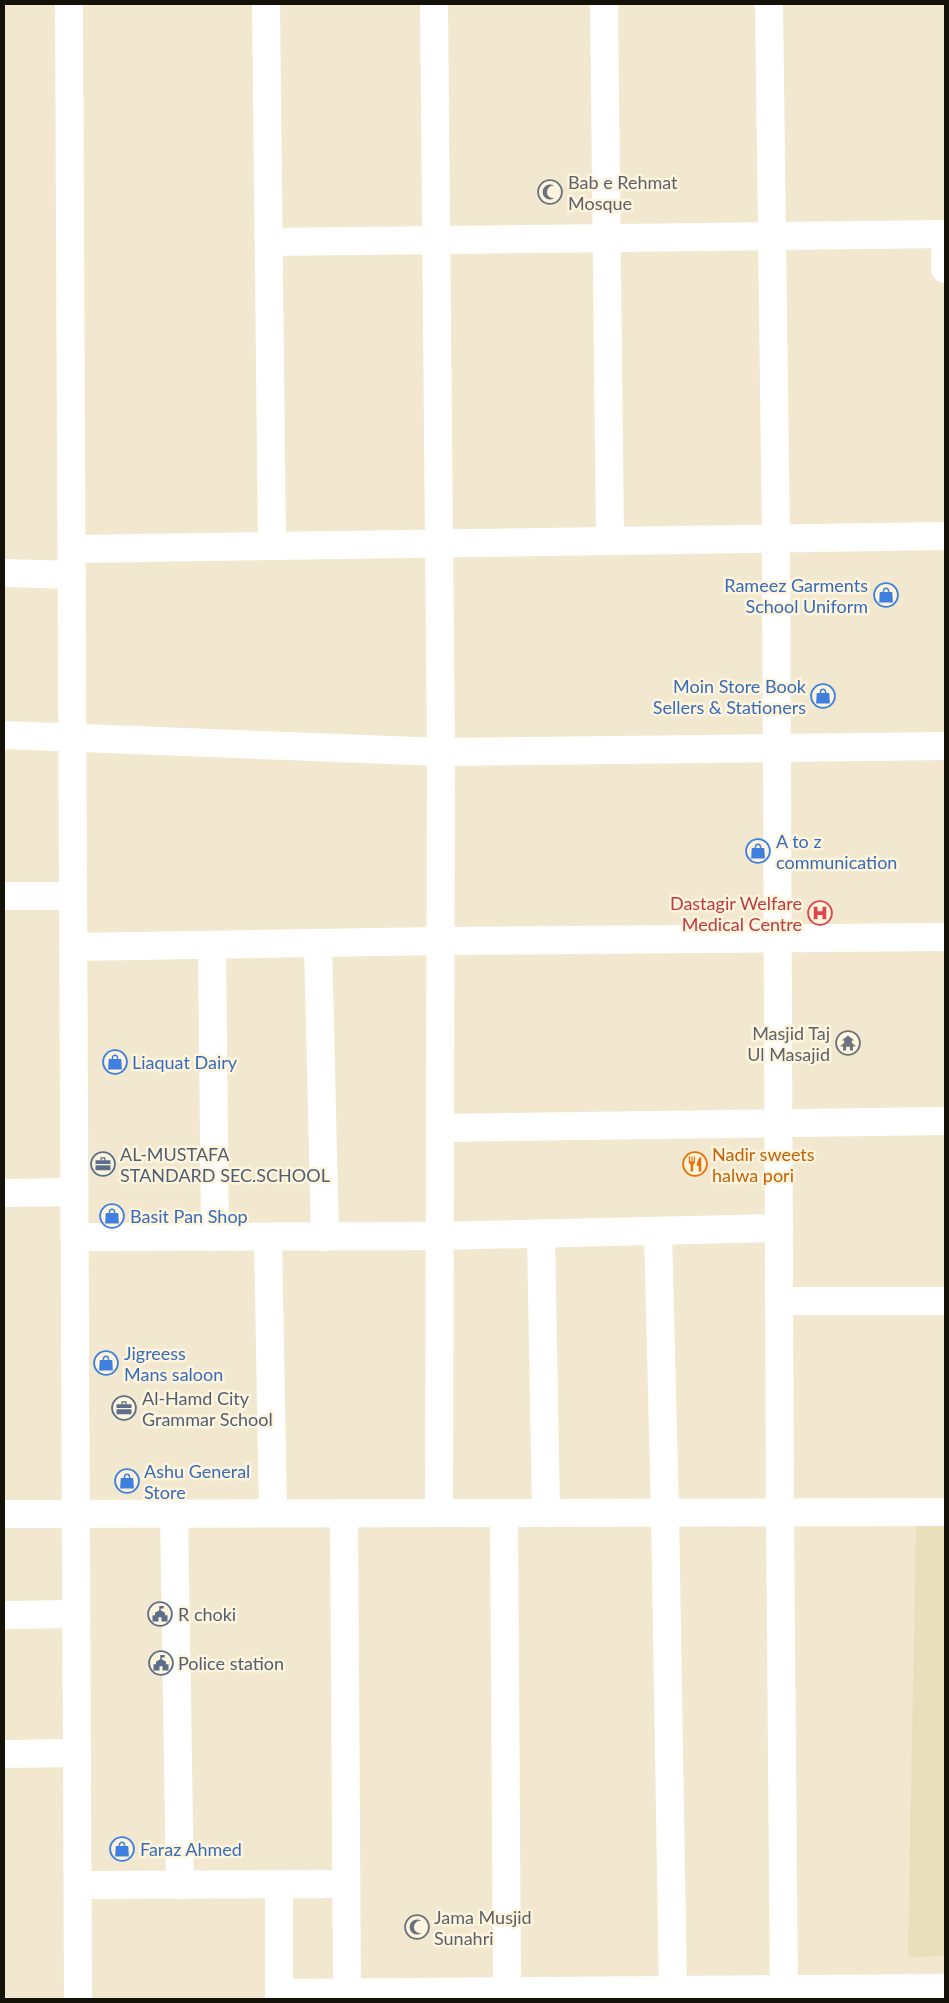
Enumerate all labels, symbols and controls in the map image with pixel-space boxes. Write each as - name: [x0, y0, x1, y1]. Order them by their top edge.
- place label: Bab e Rehmat Mosque: [568, 171, 678, 214]
- mosque icon: Bab e Rehmat Mosque: [537, 179, 563, 205]
- place label: Rameez Garments School Uniform: [724, 574, 868, 617]
- shop icon: Rameez Garments School Uniform: [873, 582, 899, 608]
- place label: Moin Store Book Sellers & Stationers: [653, 675, 807, 718]
- shop icon: Moin Store Book Sellers & Stationers: [810, 683, 836, 709]
- place label: A to z communication: [776, 830, 897, 873]
- shop icon: A to z communication: [745, 838, 771, 864]
- place label: Dastagir Welfare Medical Centre: [670, 892, 802, 935]
- hospital icon: Dastagir Welfare Medical Centre: [807, 900, 833, 926]
- place label: Masjid Taj Ul Masajid: [747, 1022, 830, 1065]
- temple icon: Masjid Taj Ul Masajid: [835, 1030, 861, 1056]
- shop icon: Liaquat Dairy: [102, 1049, 128, 1075]
- place label: Liaquat Dairy: [132, 1051, 238, 1073]
- place label: AL-MUSTAFA STANDARD SEC.SCHOOL: [120, 1143, 330, 1186]
- place label: Nadir sweets halwa pori: [712, 1143, 815, 1186]
- office icon: AL-MUSTAFA STANDARD SEC.SCHOOL: [90, 1151, 116, 1177]
- restaurant icon: Nadir sweets halwa pori: [682, 1151, 708, 1177]
- shop icon: Basit Pan Shop: [99, 1203, 125, 1229]
- place label: Basit Pan Shop: [130, 1205, 248, 1227]
- place label: Jigreess Mans saloon: [124, 1342, 223, 1385]
- shop icon: Jigreess Mans saloon: [93, 1350, 119, 1376]
- place label: Al-Hamd City Grammar School: [142, 1387, 273, 1430]
- office icon: Al-Hamd City Grammar School: [111, 1395, 137, 1421]
- place label: Ashu General Store: [144, 1460, 250, 1503]
- shop icon: Ashu General Store: [114, 1468, 140, 1494]
- public building icon: R choki: [147, 1601, 173, 1627]
- place label: R choki: [178, 1603, 236, 1625]
- public building icon: Police station: [148, 1650, 174, 1676]
- place label: Police station: [178, 1652, 284, 1674]
- shop icon: Faraz Ahmed: [109, 1836, 135, 1862]
- place label: Faraz Ahmed: [140, 1838, 242, 1860]
- place label: Jama Musjid Sunahri: [434, 1906, 532, 1949]
- mosque icon: Jama Musjid Sunahri: [404, 1914, 430, 1940]

